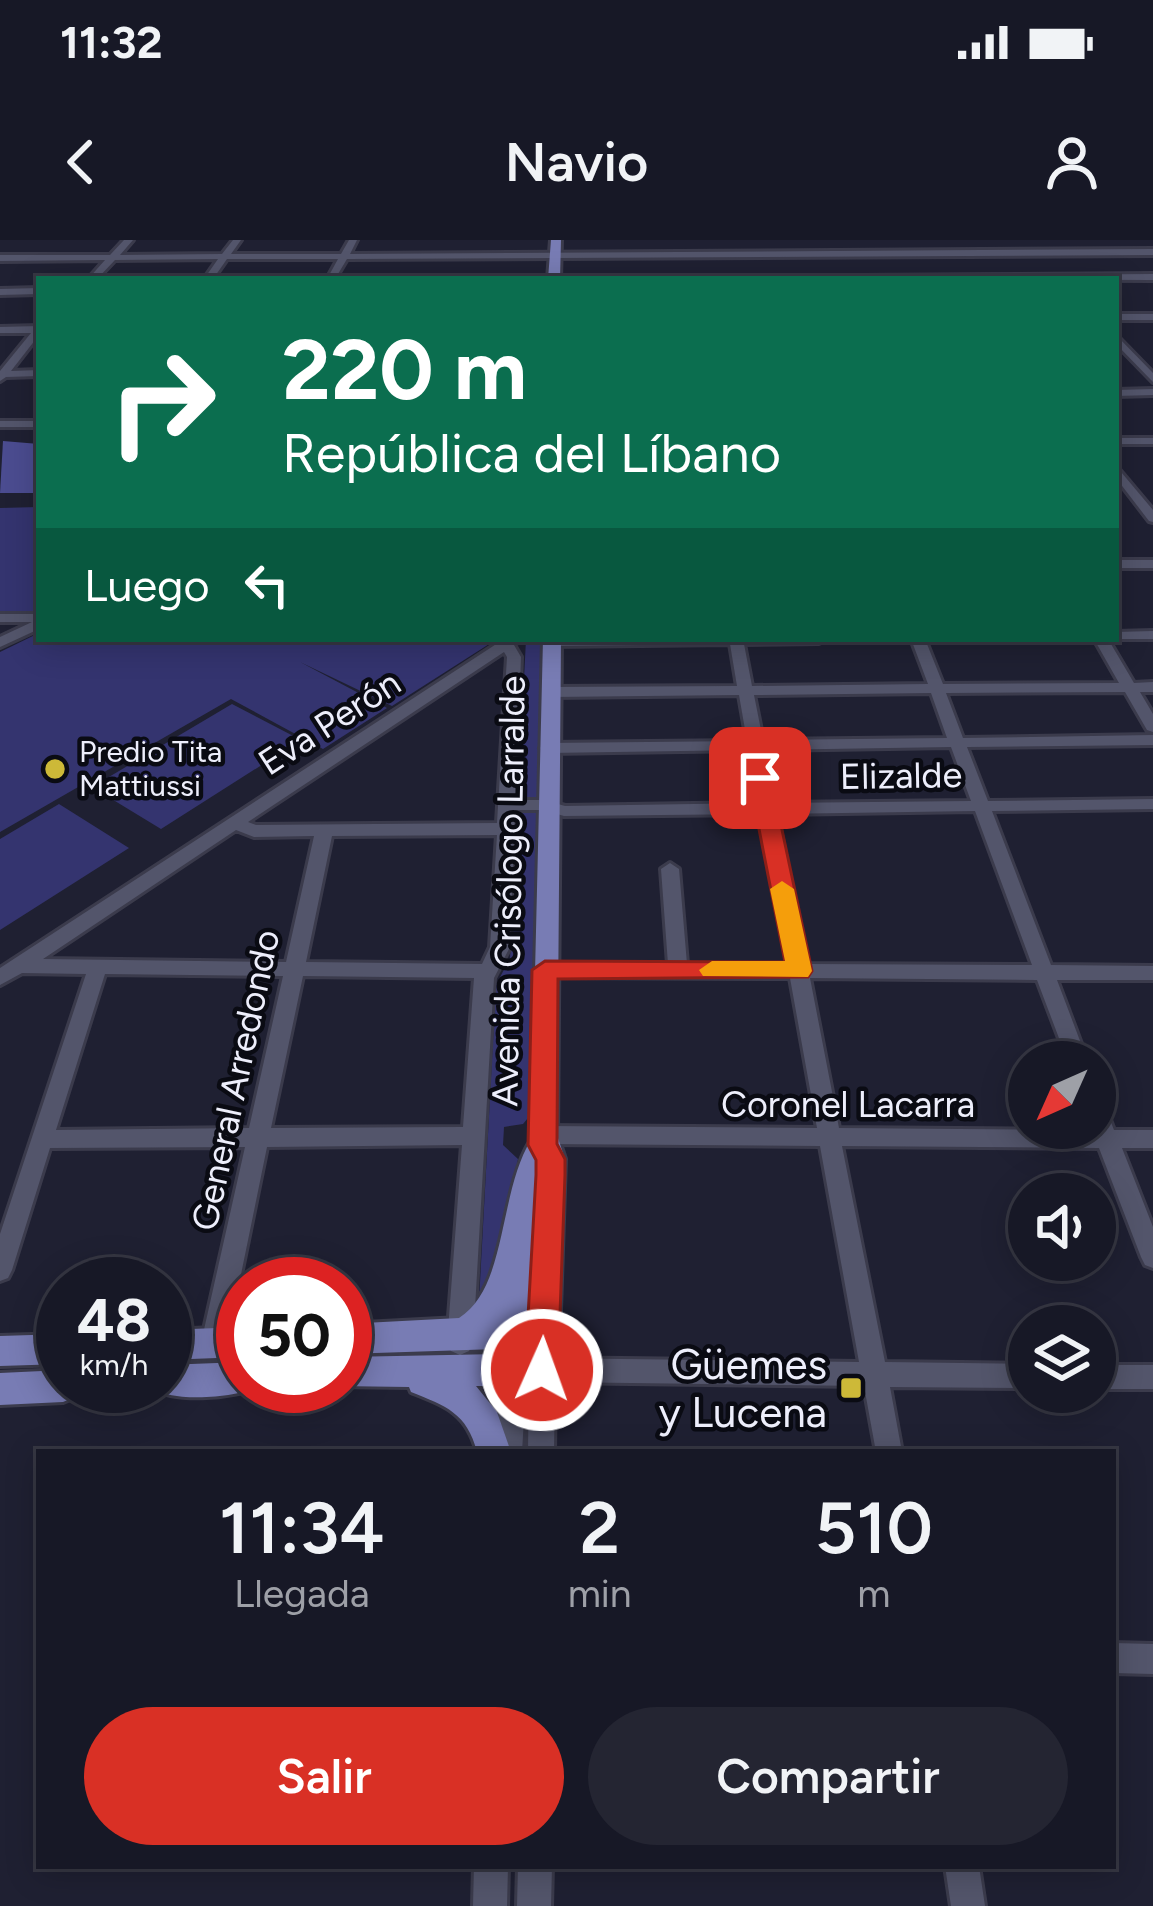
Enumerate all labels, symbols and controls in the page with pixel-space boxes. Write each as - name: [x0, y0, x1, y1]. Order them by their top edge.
- text: 11:32: [60, 15, 163, 69]
- icon: back: [48, 129, 114, 195]
- icon: person: [1039, 129, 1105, 195]
- text: Navio: [505, 130, 648, 195]
- text: 220 m: [282, 319, 527, 420]
- icon: right: [84, 324, 240, 480]
- text: República del Líbano: [282, 421, 781, 486]
- icon: left: [234, 552, 300, 618]
- text: Luego: [84, 558, 210, 612]
- street label: Eva Perón: [250, 661, 408, 784]
- street label: Avenida Crisólogo Larralde: [483, 675, 534, 1107]
- pin: [709, 727, 811, 829]
- place label: Predio Tita Mattiussi: [79, 733, 222, 804]
- icon: arrive: [727, 745, 793, 811]
- street label: Elizalde: [839, 753, 963, 798]
- marker: Predio Tita Mattiussi: [42, 756, 68, 782]
- street label: General Arredondo: [183, 926, 288, 1234]
- north arrow: [1008, 1041, 1116, 1149]
- map controls: [1008, 1041, 1116, 1413]
- street label: Coronel Lacarra: [721, 1083, 975, 1126]
- button: sound: [1008, 1173, 1116, 1281]
- speed limit sign: 50: [216, 1257, 372, 1413]
- text: 48: [77, 1284, 151, 1356]
- button: layers: [1008, 1305, 1116, 1413]
- position arrow: [479, 1307, 605, 1433]
- place label: Güemes y Lucena: [659, 1339, 827, 1438]
- text: km/h: [80, 1346, 148, 1383]
- marker: Güemes y Lucena: [838, 1375, 864, 1401]
- text: 11:34: [219, 1485, 385, 1571]
- text: 2: [579, 1485, 620, 1571]
- text: 510: [815, 1485, 933, 1571]
- text: Llegada: [234, 1570, 370, 1617]
- text: min: [568, 1570, 632, 1617]
- text: m: [857, 1570, 890, 1617]
- button: Salir: [84, 1707, 564, 1845]
- button: Compartir: [588, 1707, 1068, 1845]

